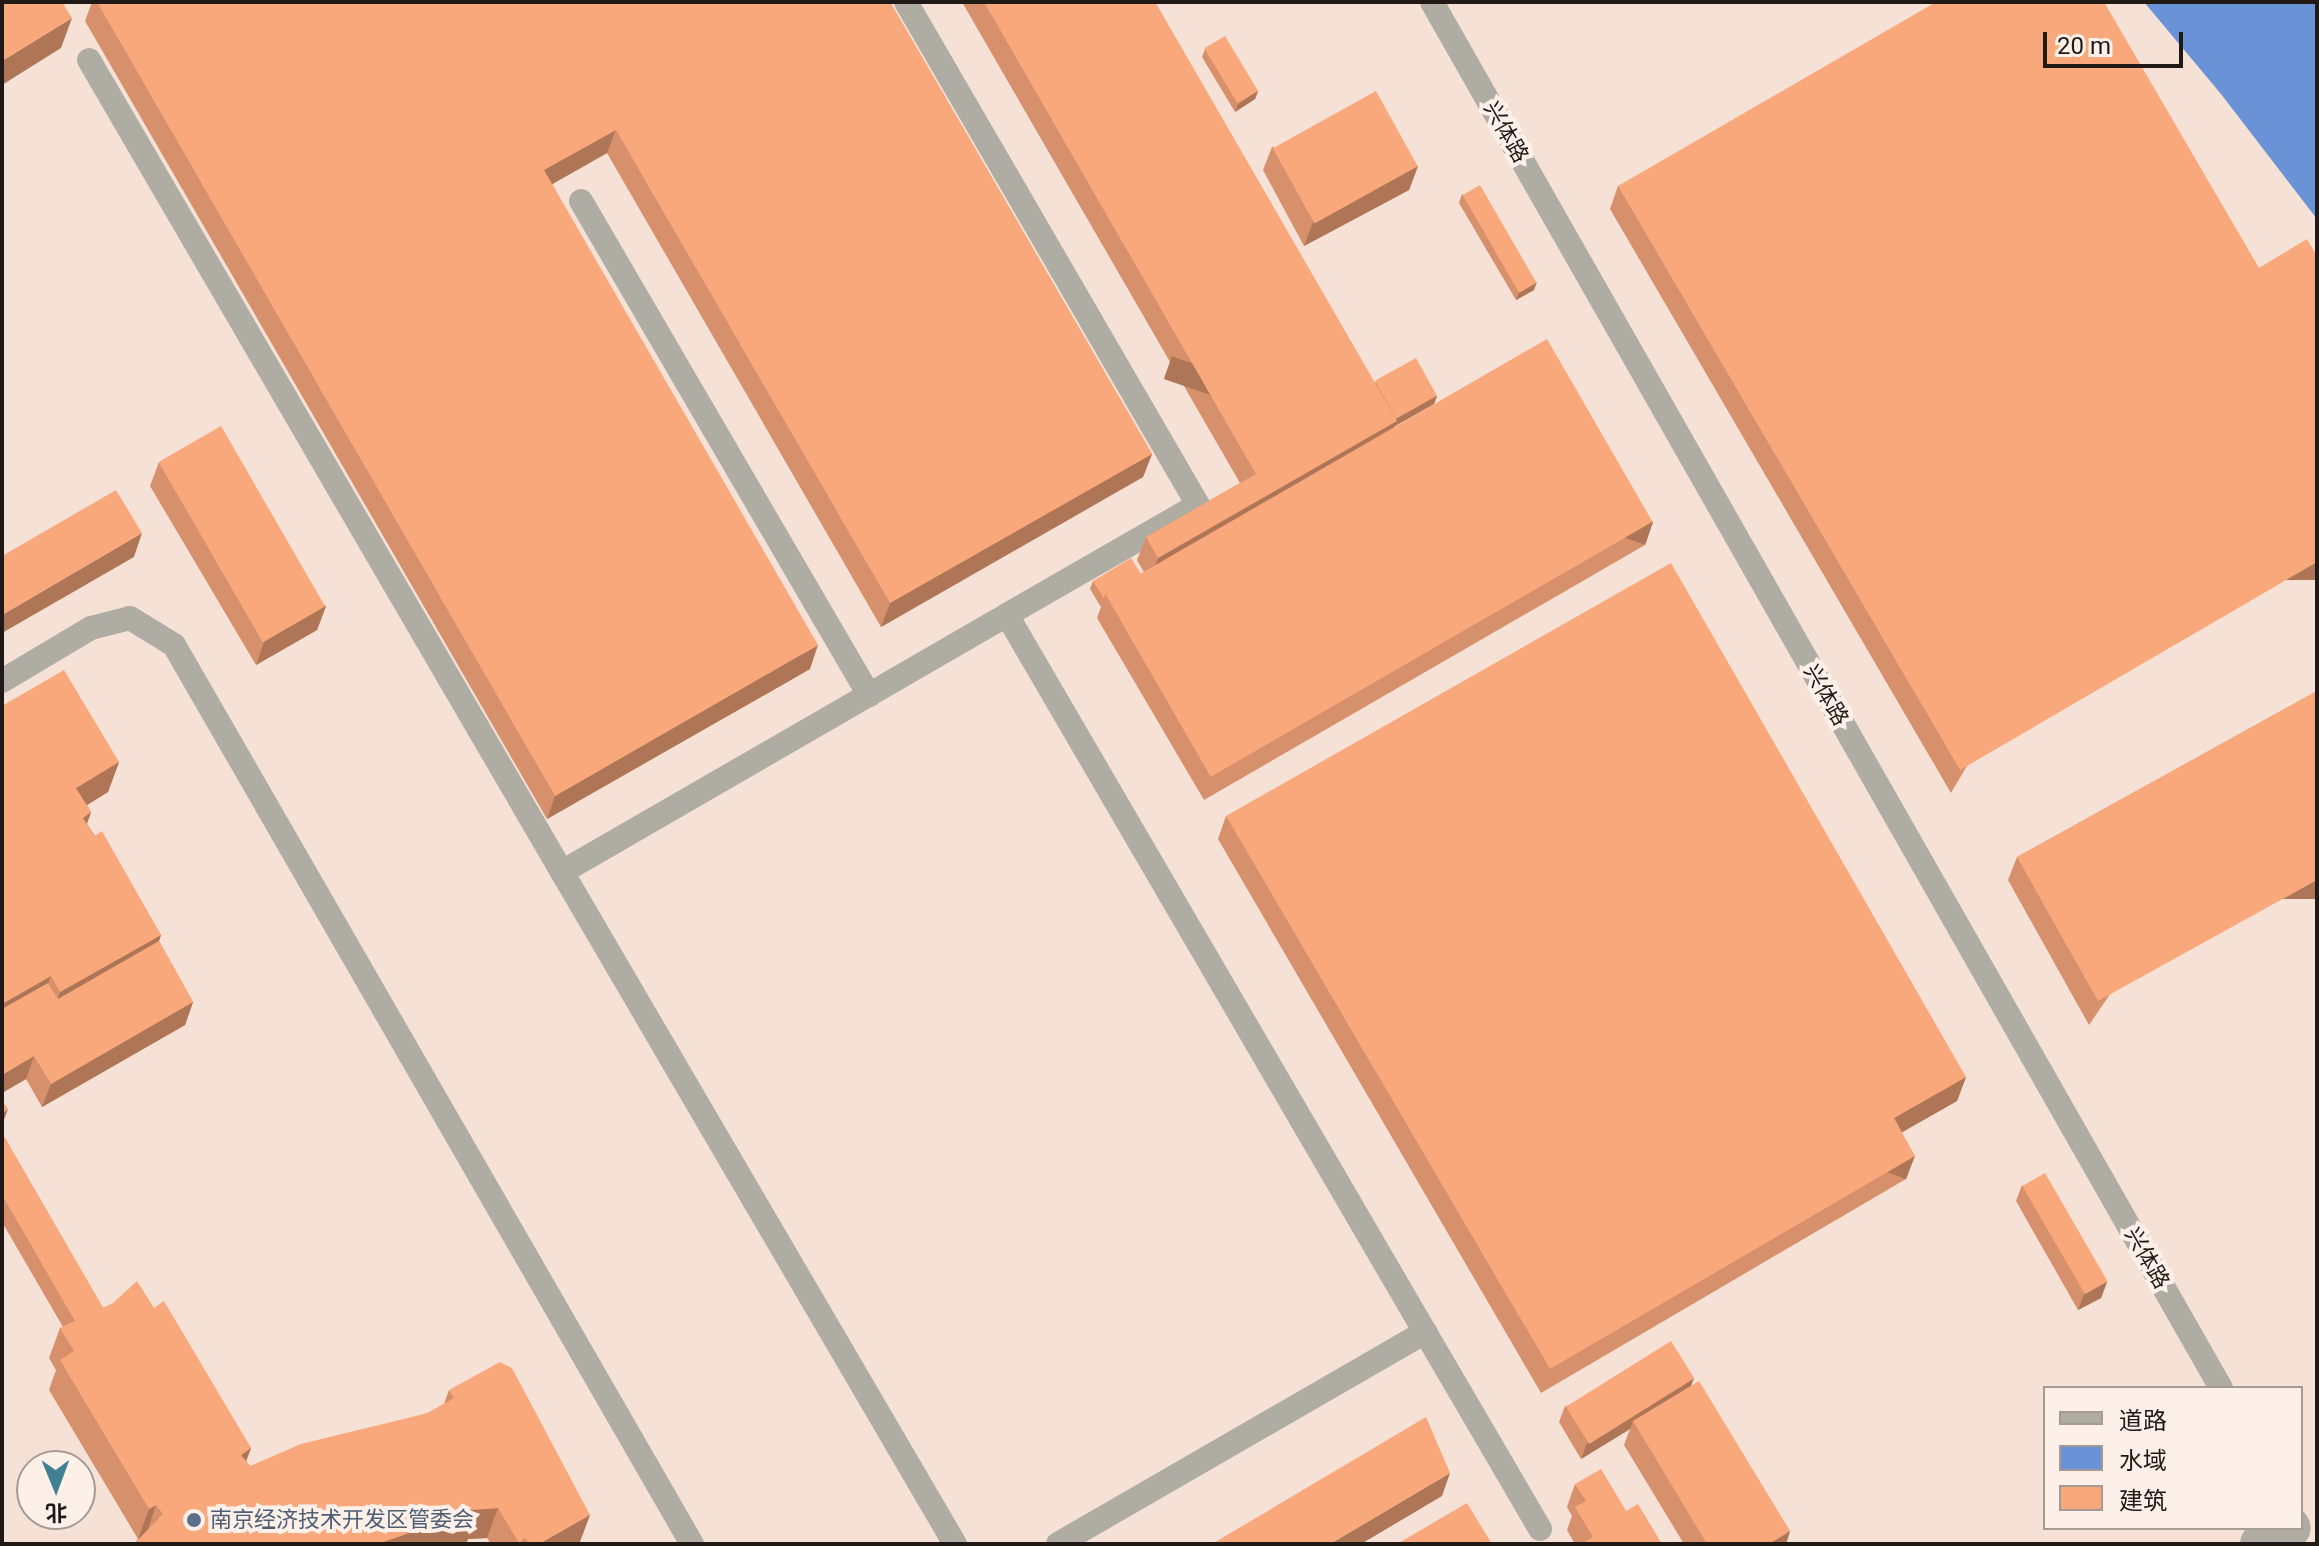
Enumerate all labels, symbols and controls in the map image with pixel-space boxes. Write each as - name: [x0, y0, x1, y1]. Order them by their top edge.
- scale bar: [2047, 16, 2187, 66]
- text: 20 m: [2057, 32, 2111, 60]
- street label: 兴体路: [1478, 97, 1534, 167]
- street label: 兴体路: [1798, 660, 1854, 730]
- street label: 兴体路: [2119, 1223, 2175, 1293]
- legend: [2043, 1386, 2303, 1530]
- text: 道路: [2119, 1407, 2167, 1435]
- text: 水域: [2119, 1447, 2167, 1475]
- north arrow: [16, 1450, 96, 1530]
- text: 建筑: [2119, 1487, 2167, 1515]
- text: 北: [45, 1500, 68, 1525]
- place label: 南京经济技术开发区管委会: [210, 1507, 474, 1533]
- marker: 南京经济技术开发区管委会: [185, 1511, 203, 1529]

